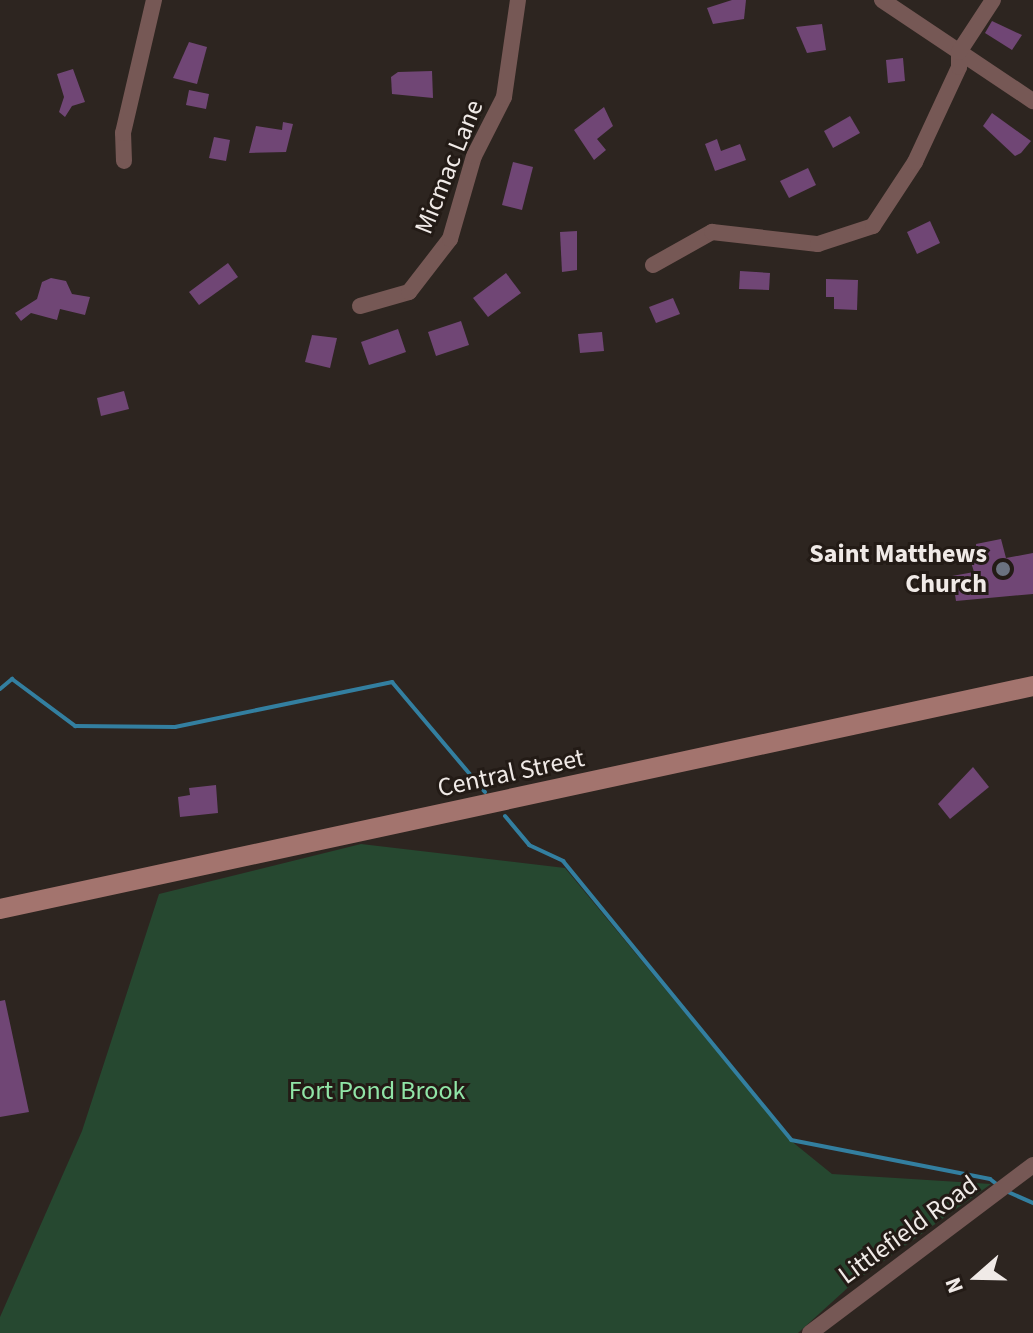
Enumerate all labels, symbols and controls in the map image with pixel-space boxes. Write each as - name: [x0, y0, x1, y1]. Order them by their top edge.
- street label: Micmac Lane: [408, 95, 490, 239]
- place label: Saint Matthews Church: [809, 538, 987, 600]
- marker: Saint Matthews Church: [994, 560, 1012, 578]
- street label: Central Street: [435, 742, 587, 804]
- park label: Fort Pond Brook: [289, 1075, 465, 1107]
- street label: Littlefield Road: [832, 1169, 984, 1291]
- north arrow: [937, 1237, 1017, 1317]
- text: N: [937, 1273, 972, 1298]

